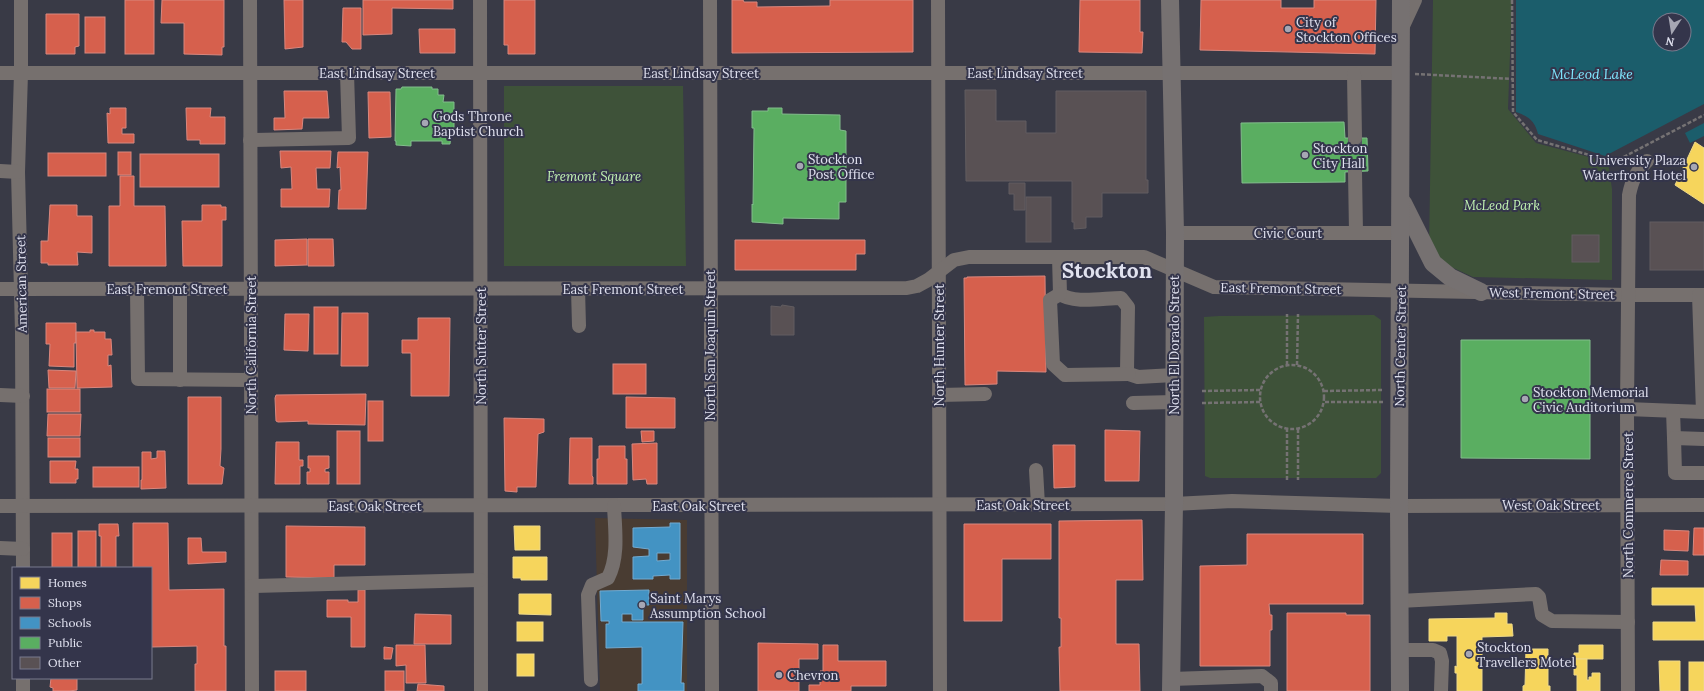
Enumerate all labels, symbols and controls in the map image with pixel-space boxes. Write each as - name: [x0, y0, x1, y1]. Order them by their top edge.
- north arrow: [1652, 12, 1692, 52]
- place label: City of Stockton Offices: [1296, 14, 1397, 46]
- marker: City of Stockton Offices: [1283, 24, 1293, 34]
- text: N: [1664, 34, 1676, 50]
- street label: East Lindsay Street: [319, 65, 435, 82]
- street label: East Lindsay Street: [643, 65, 759, 82]
- street label: East Lindsay Street: [967, 65, 1083, 82]
- water label: McLeod Lake: [1551, 65, 1633, 83]
- place label: Gods Throne Baptist Church: [433, 108, 524, 140]
- marker: Gods Throne Baptist Church: [420, 118, 430, 128]
- place label: Stockton City Hall: [1313, 140, 1367, 172]
- marker: Stockton City Hall: [1300, 150, 1310, 160]
- place label: Stockton Post Office: [808, 151, 875, 183]
- place label: University Plaza Waterfront Hotel: [1582, 152, 1686, 184]
- marker: Stockton Post Office: [795, 161, 805, 171]
- marker: University Plaza Waterfront Hotel: [1689, 162, 1699, 172]
- park label: Fremont Square: [547, 168, 641, 185]
- park label: McLeod Park: [1464, 197, 1540, 214]
- street label: Civic Court: [1254, 225, 1322, 242]
- street label: American Street: [12, 235, 31, 334]
- district label: Stockton: [1062, 257, 1152, 284]
- street label: North San Joaquin Street: [702, 270, 719, 420]
- street label: North El Dorado Street: [1166, 275, 1183, 415]
- street label: North California Street: [243, 276, 260, 414]
- street label: East Fremont Street: [1220, 279, 1342, 298]
- street label: East Fremont Street: [106, 281, 228, 298]
- street label: East Fremont Street: [562, 281, 684, 298]
- street label: North Hunter Street: [931, 284, 948, 406]
- street label: West Fremont Street: [1489, 284, 1615, 303]
- street label: North Center Street: [1391, 285, 1410, 407]
- street label: North Sutter Street: [473, 287, 490, 405]
- place label: Stockton Memorial Civic Auditorium: [1533, 384, 1649, 416]
- marker: Stockton Memorial Civic Auditorium: [1520, 394, 1530, 404]
- street label: North Commerce Street: [1620, 432, 1637, 578]
- street label: East Oak Street: [976, 497, 1070, 514]
- street label: West Oak Street: [1502, 497, 1600, 514]
- street label: East Oak Street: [328, 498, 422, 515]
- street label: East Oak Street: [652, 498, 746, 515]
- legend: [12, 567, 152, 679]
- text: Homes: [48, 575, 87, 590]
- place label: Saint Marys Assumption School: [649, 590, 766, 622]
- text: Shops: [48, 595, 82, 610]
- marker: Saint Marys Assumption School: [637, 600, 647, 610]
- text: Schools: [48, 615, 92, 630]
- text: Public: [48, 635, 82, 650]
- place label: Stockton Travellers Motel: [1477, 639, 1575, 671]
- marker: Stockton Travellers Motel: [1464, 649, 1474, 659]
- text: Other: [48, 655, 82, 670]
- place label: Chevron: [787, 667, 839, 684]
- marker: Chevron: [774, 670, 784, 680]

